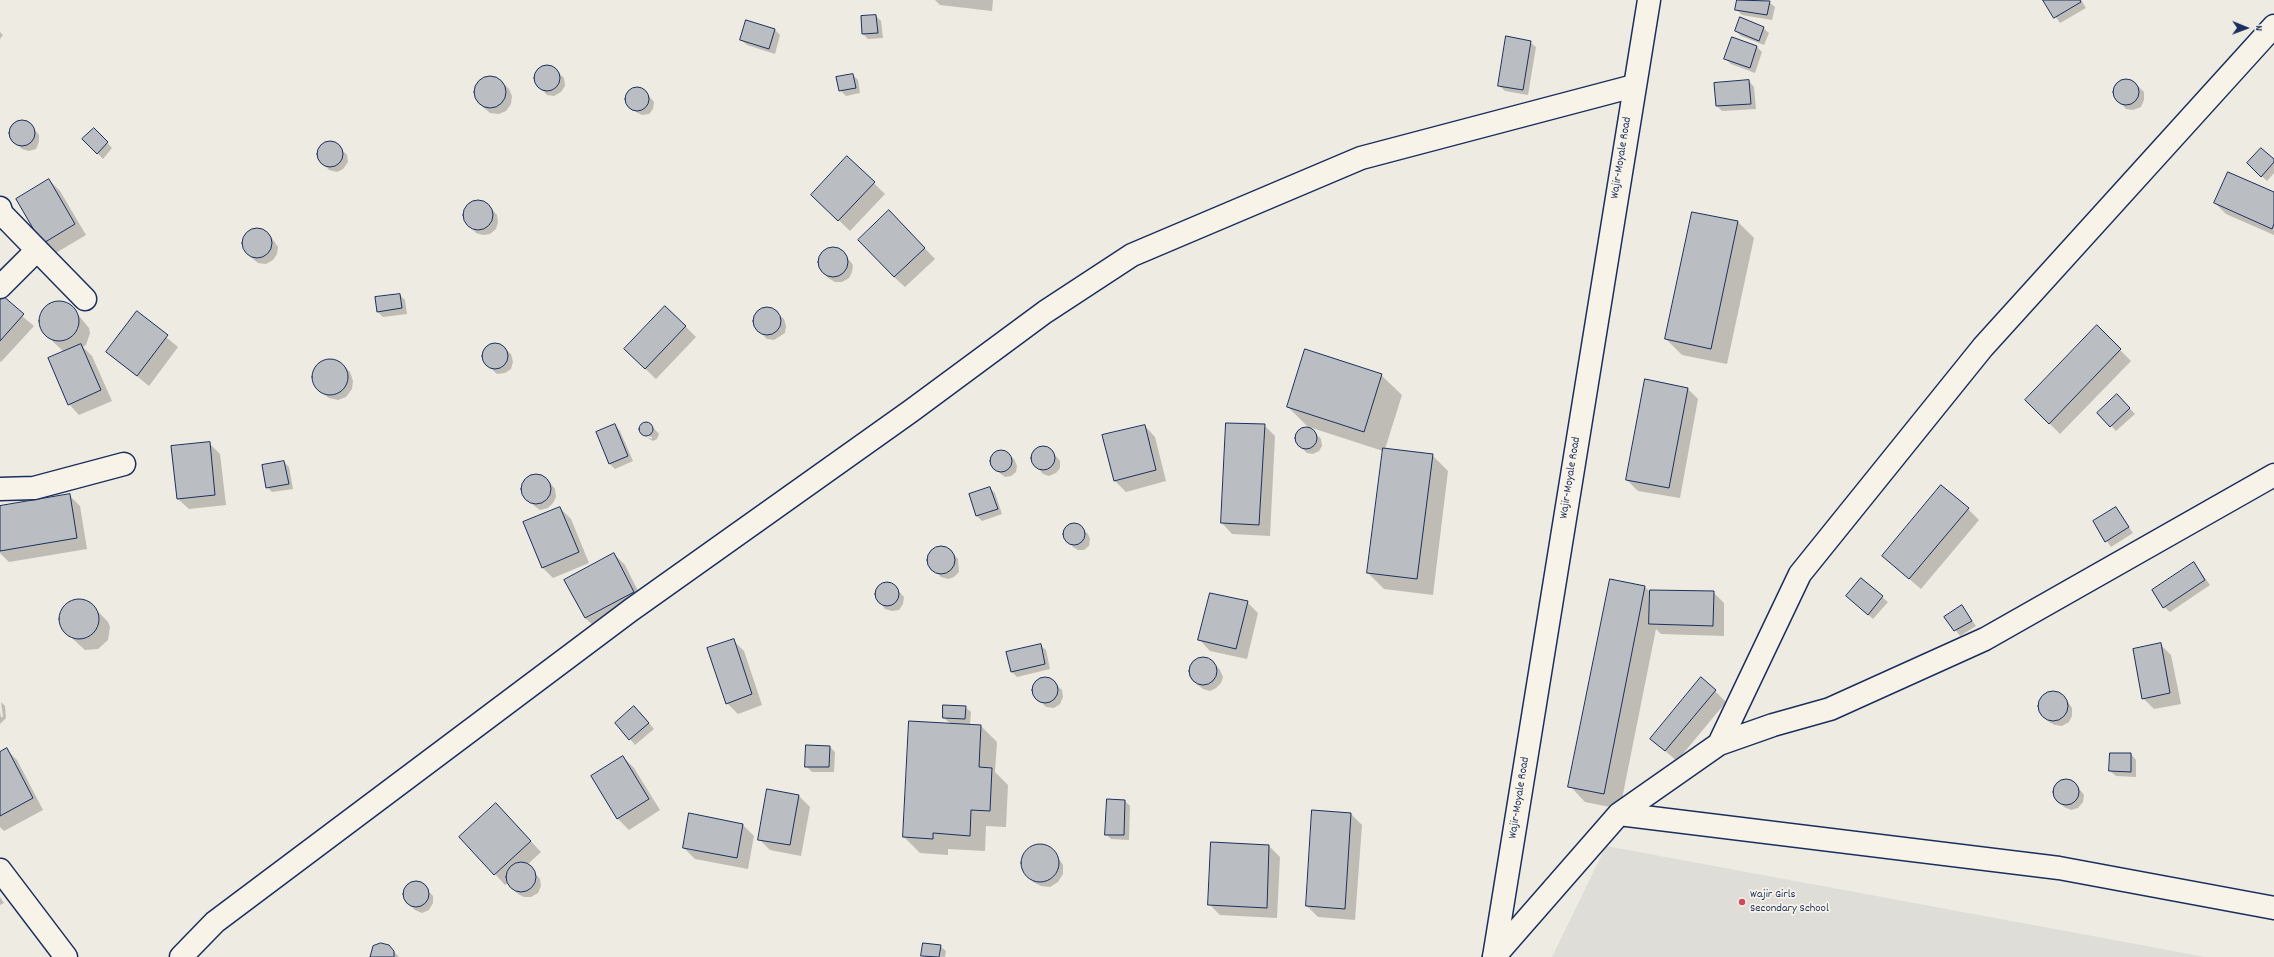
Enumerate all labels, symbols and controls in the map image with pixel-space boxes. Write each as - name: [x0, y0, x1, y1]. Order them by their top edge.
- north arrow: [2226, 8, 2266, 48]
- text: N: [2250, 25, 2266, 31]
- street label: Wajir-Moyale Road: [1608, 116, 1636, 200]
- street label: Wajir-Moyale Road: [1557, 436, 1585, 520]
- street label: Wajir-Moyale Road: [1506, 756, 1534, 840]
- place label: Wajir Girls Secondary School: [1750, 888, 1829, 916]
- marker: Wajir Girls Secondary School: [1737, 897, 1747, 907]

